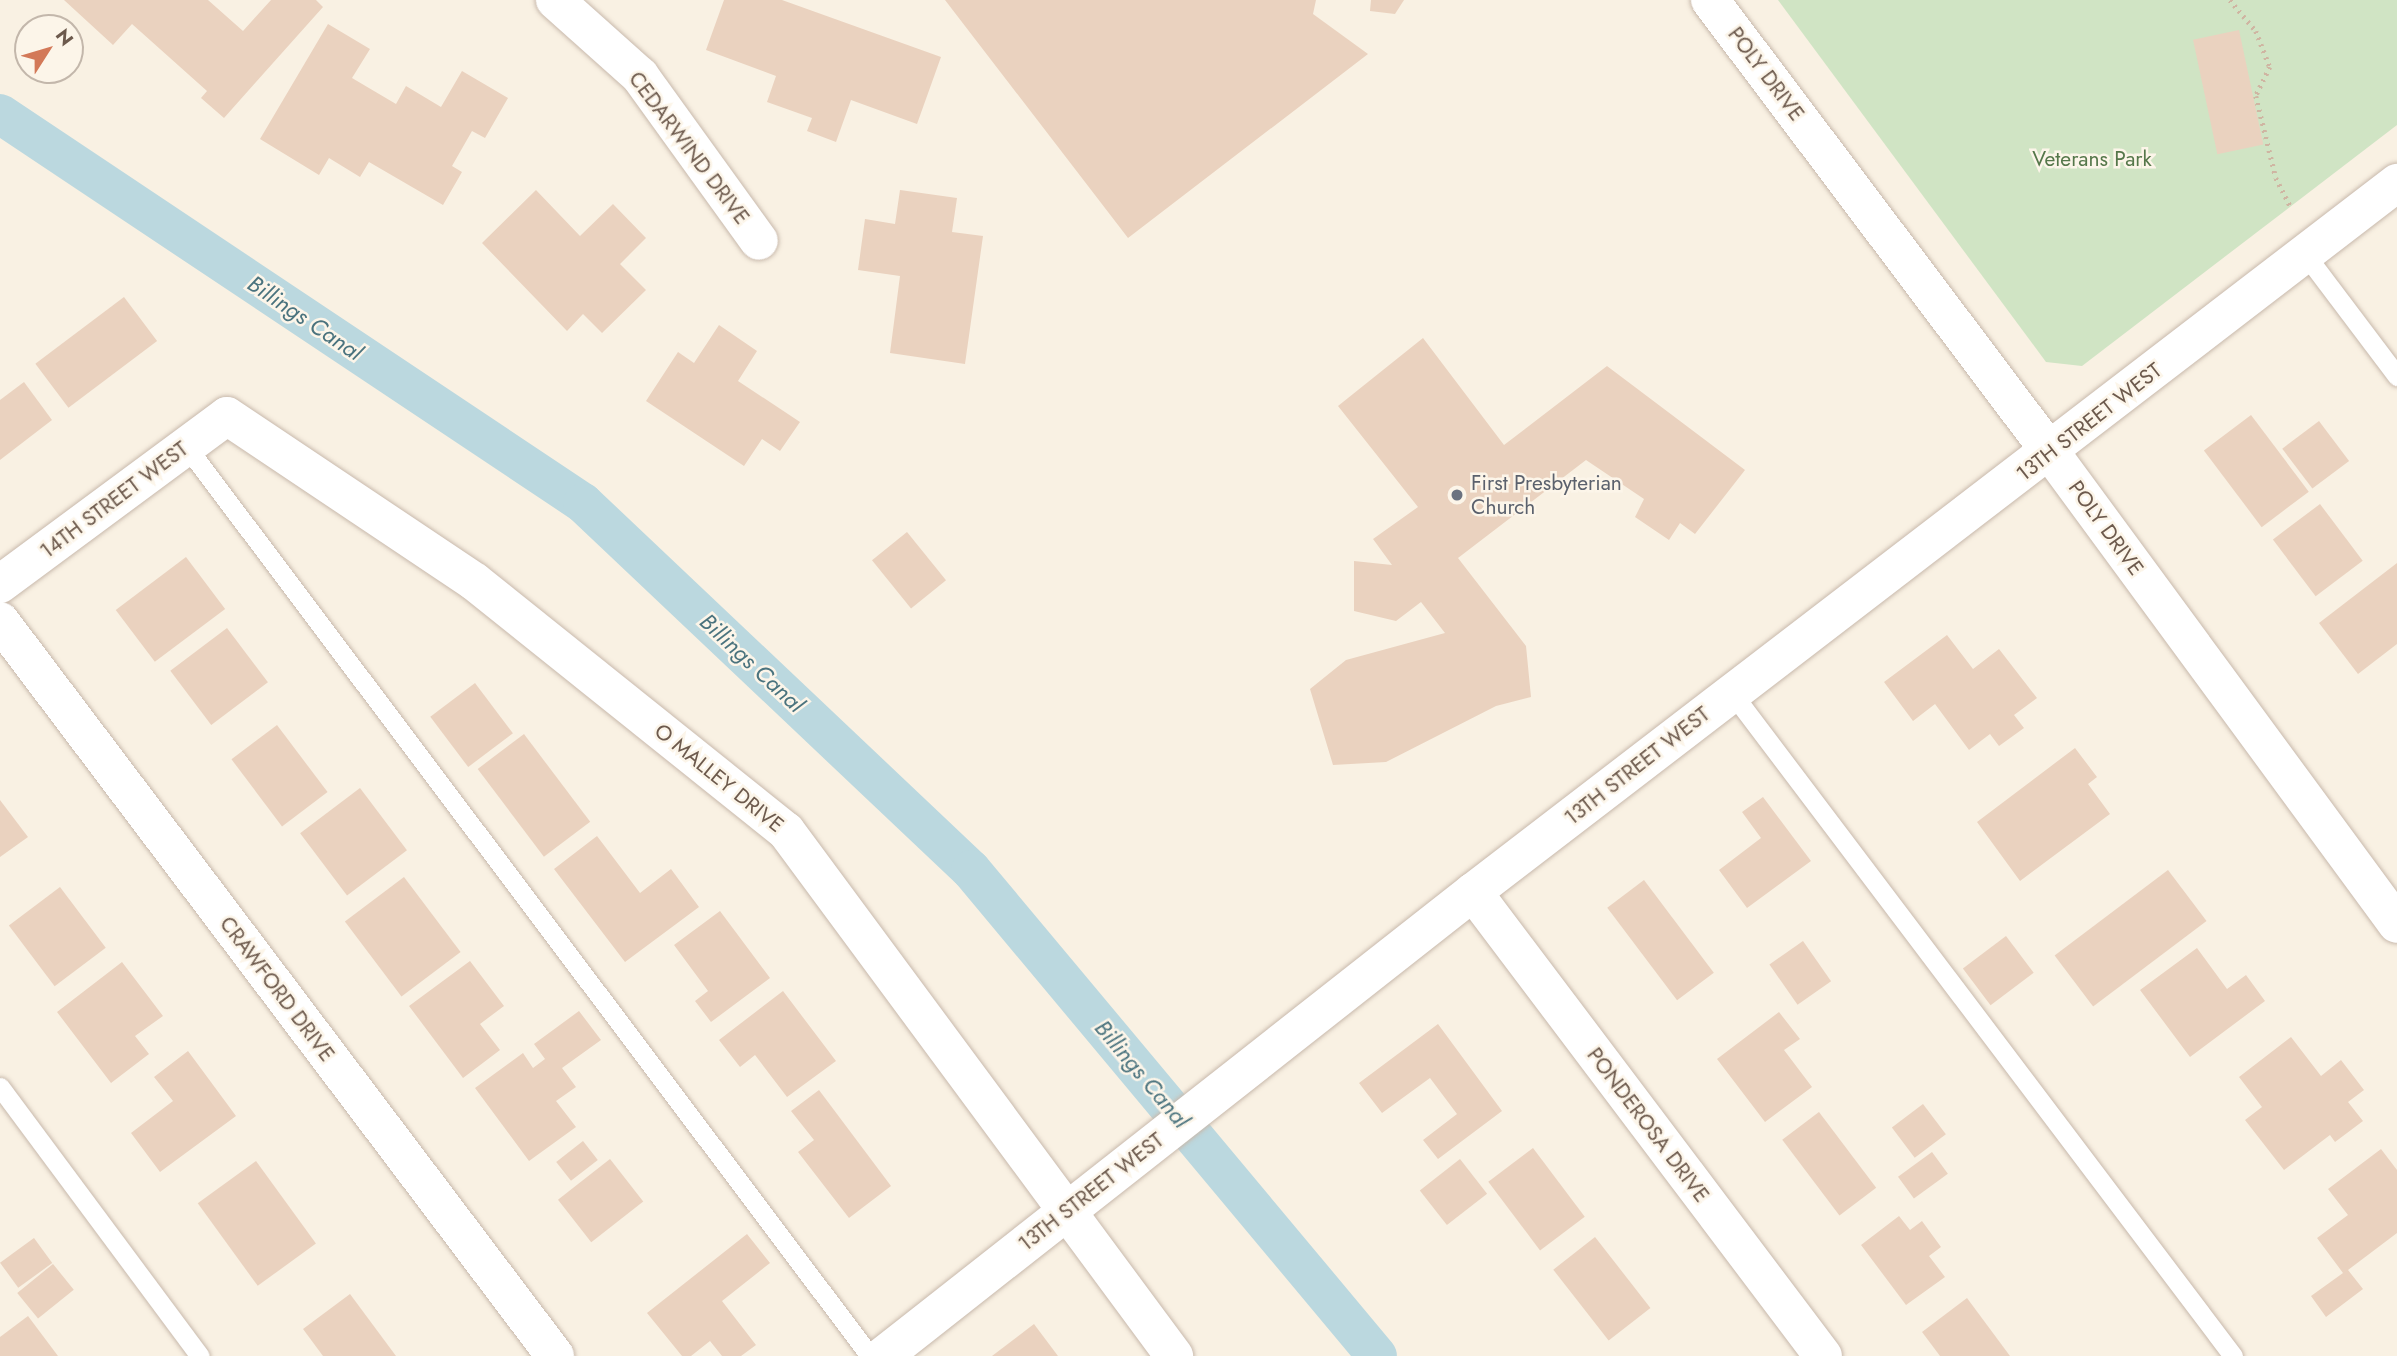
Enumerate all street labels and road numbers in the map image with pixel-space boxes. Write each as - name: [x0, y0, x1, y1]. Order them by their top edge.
- street label: POLY DRIVE: [1723, 22, 1809, 126]
- street label: CEDARWIND DRIVE: [623, 67, 755, 229]
- street label: 13TH STREET WEST: [2011, 358, 2167, 486]
- street label: 14TH STREET WEST: [35, 436, 193, 564]
- street label: POLY DRIVE: [2063, 476, 2149, 580]
- street label: 13TH STREET WEST: [1559, 702, 1715, 830]
- street label: O MALLEY DRIVE: [649, 718, 789, 838]
- street label: CRAWFORD DRIVE: [214, 912, 340, 1066]
- street label: PONDEROSA DRIVE: [1582, 1043, 1714, 1207]
- street label: 13TH STREET WEST: [1013, 1128, 1169, 1256]

